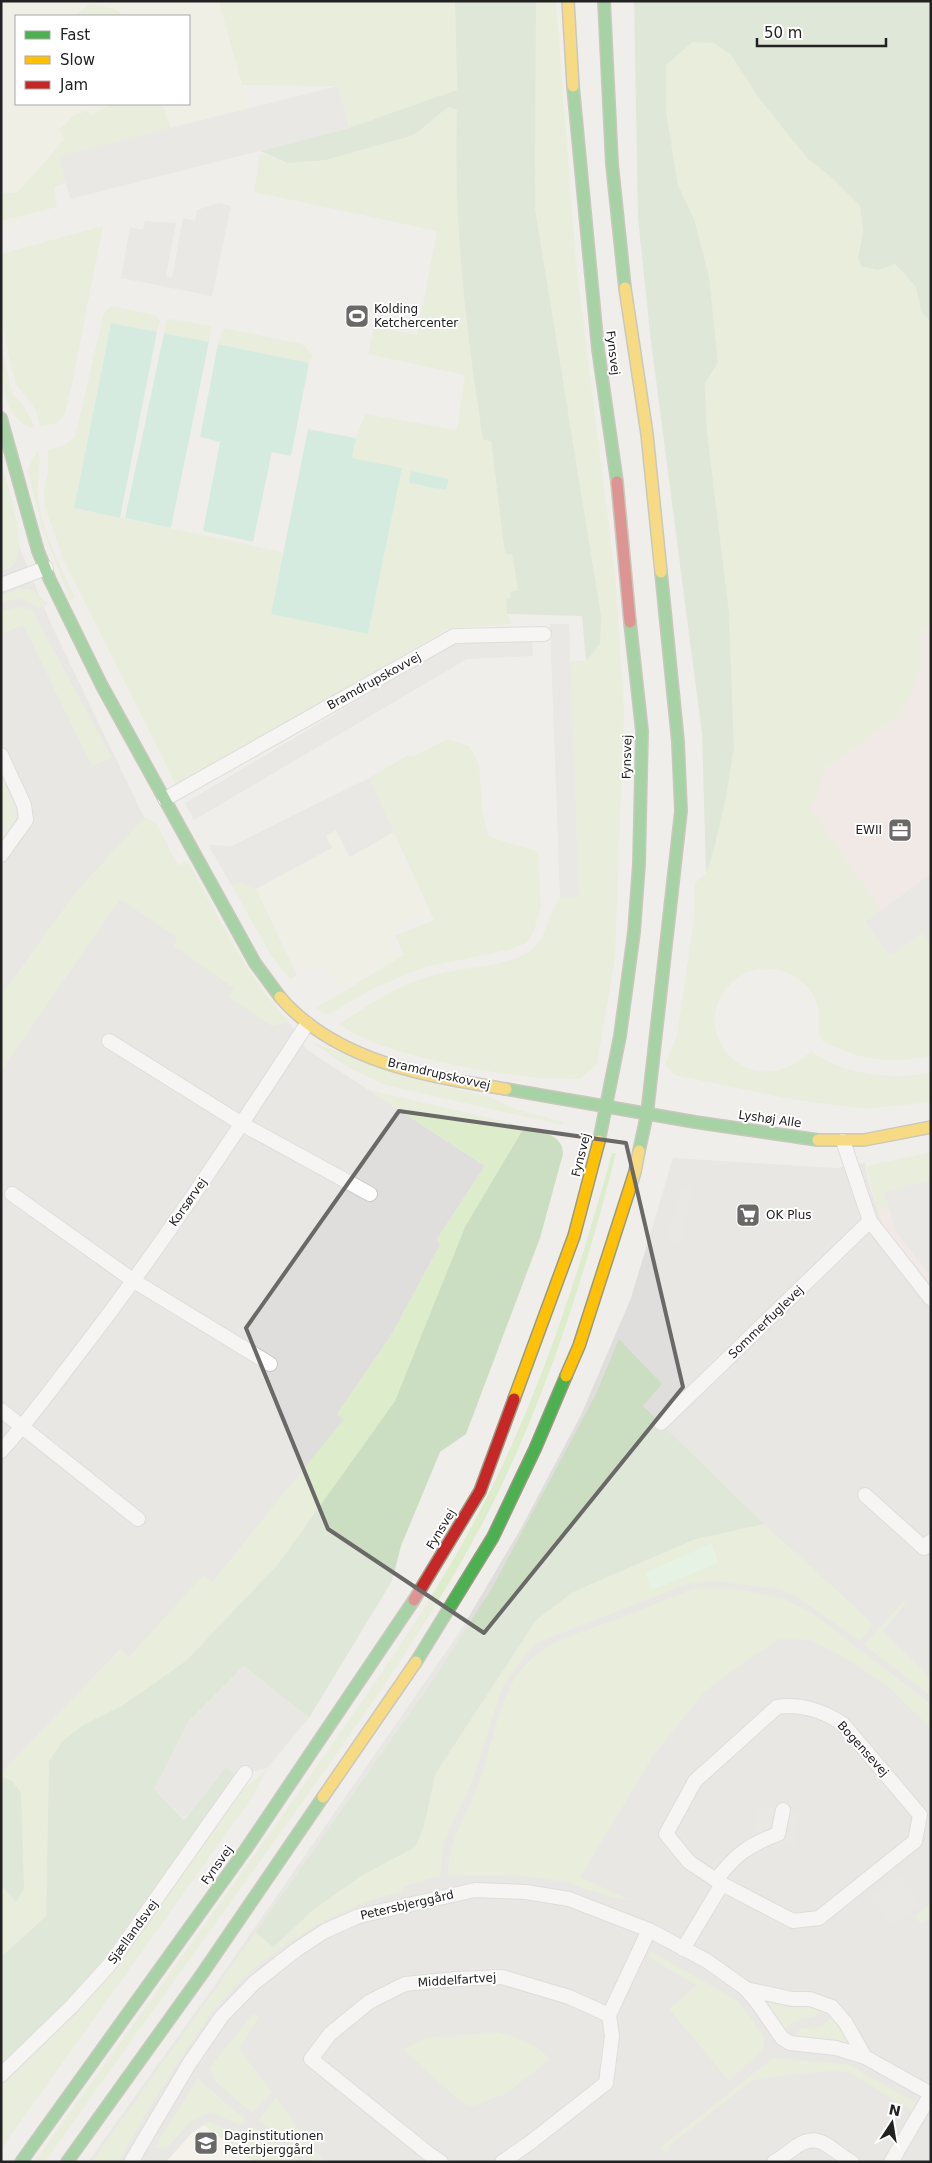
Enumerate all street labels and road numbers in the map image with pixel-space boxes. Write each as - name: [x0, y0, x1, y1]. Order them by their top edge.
- street label: Fynsvej: [603, 330, 623, 376]
- street label: Bramdrupskovvej: [325, 649, 423, 713]
- street label: Fynsvej: [620, 735, 634, 779]
- street label: Bramdrupskovvej: [386, 1055, 492, 1093]
- street label: Lyshøj Alle: [738, 1108, 802, 1130]
- street label: Fynsvej: [569, 1132, 593, 1178]
- street label: Korsørvej: [166, 1175, 210, 1229]
- street label: Sommerfuglevej: [726, 1283, 806, 1361]
- street label: Fynsvej: [424, 1506, 458, 1552]
- street label: Bogensevej: [834, 1718, 892, 1780]
- street label: Fynsvej: [198, 1843, 236, 1887]
- street label: Petersbjerggård: [359, 1887, 455, 1923]
- street label: Sjællandsvej: [105, 1897, 161, 1967]
- street label: Middelfartvej: [417, 1970, 497, 1990]

